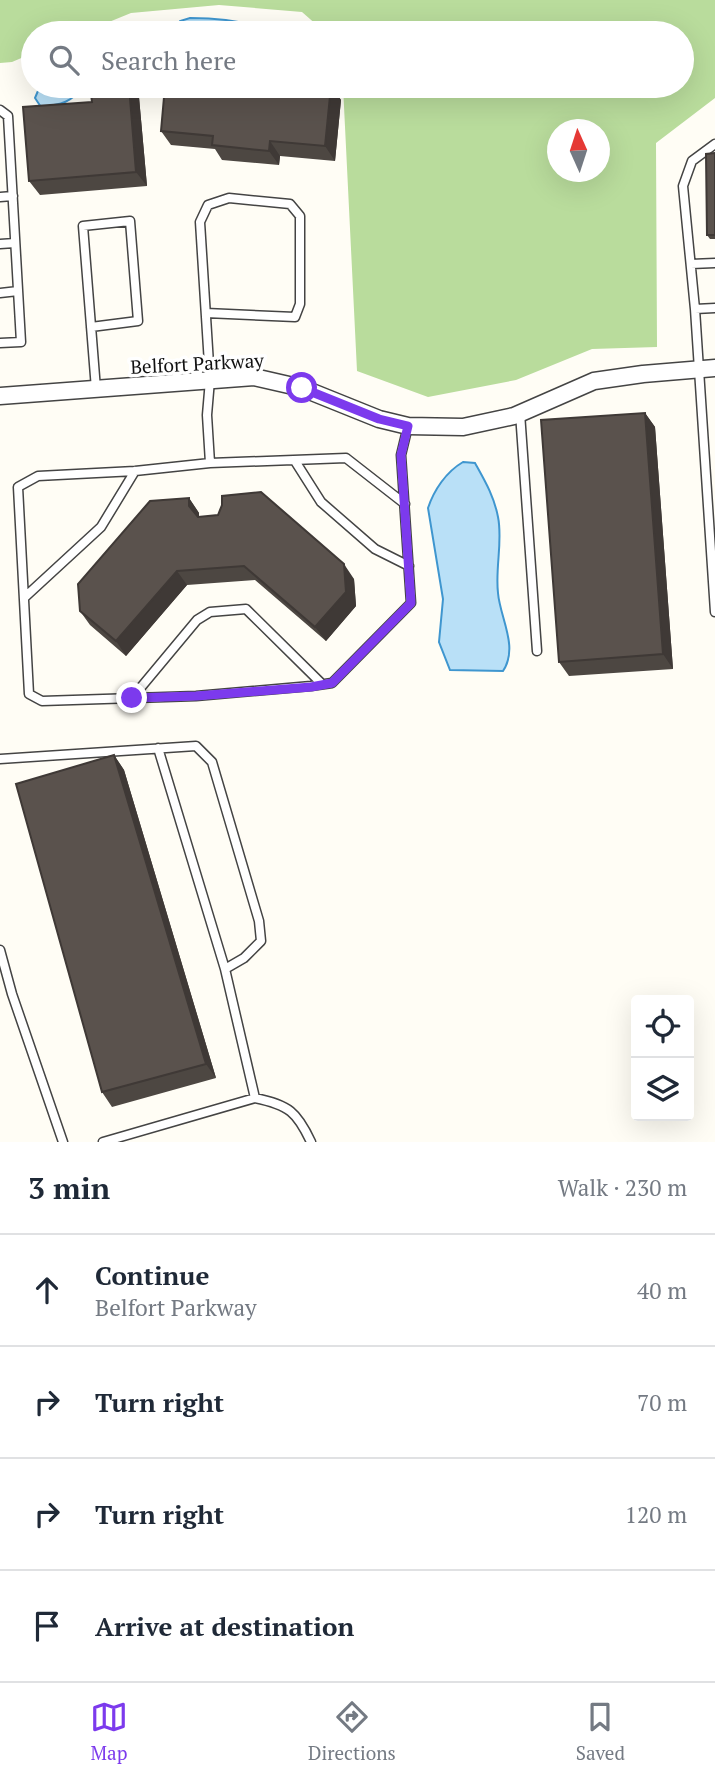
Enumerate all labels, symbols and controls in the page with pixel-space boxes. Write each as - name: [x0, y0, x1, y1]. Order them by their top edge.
- search box: [21, 21, 694, 98]
- icon: search: [45, 41, 83, 79]
- text: Search here: [101, 43, 236, 77]
- north arrow: [547, 119, 610, 182]
- street label: Belfort Parkway: [130, 347, 265, 379]
- route start: [286, 372, 317, 403]
- route end: [116, 682, 147, 713]
- map controls: [631, 995, 694, 1121]
- button: locate: [631, 995, 694, 1058]
- button: layers: [631, 1058, 694, 1121]
- text: 3 min: [28, 1168, 110, 1208]
- text: Walk · 230 m: [558, 1172, 687, 1203]
- text: Continue: [95, 1258, 209, 1292]
- icon: ahead: [28, 1271, 66, 1309]
- text: 40 m: [637, 1275, 687, 1306]
- text: Belfort Parkway: [95, 1292, 257, 1323]
- icon: right: [28, 1383, 66, 1421]
- text: Turn right: [95, 1385, 224, 1419]
- text: 70 m: [637, 1387, 687, 1418]
- icon: right: [28, 1495, 66, 1533]
- text: Turn right: [95, 1497, 224, 1531]
- text: 120 m: [625, 1499, 687, 1530]
- icon: arrive: [28, 1607, 66, 1645]
- text: Arrive at destination: [95, 1609, 354, 1643]
- tab: Map: [90, 1698, 128, 1765]
- tab: Directions: [308, 1698, 396, 1765]
- tab: Saved: [576, 1698, 625, 1765]

